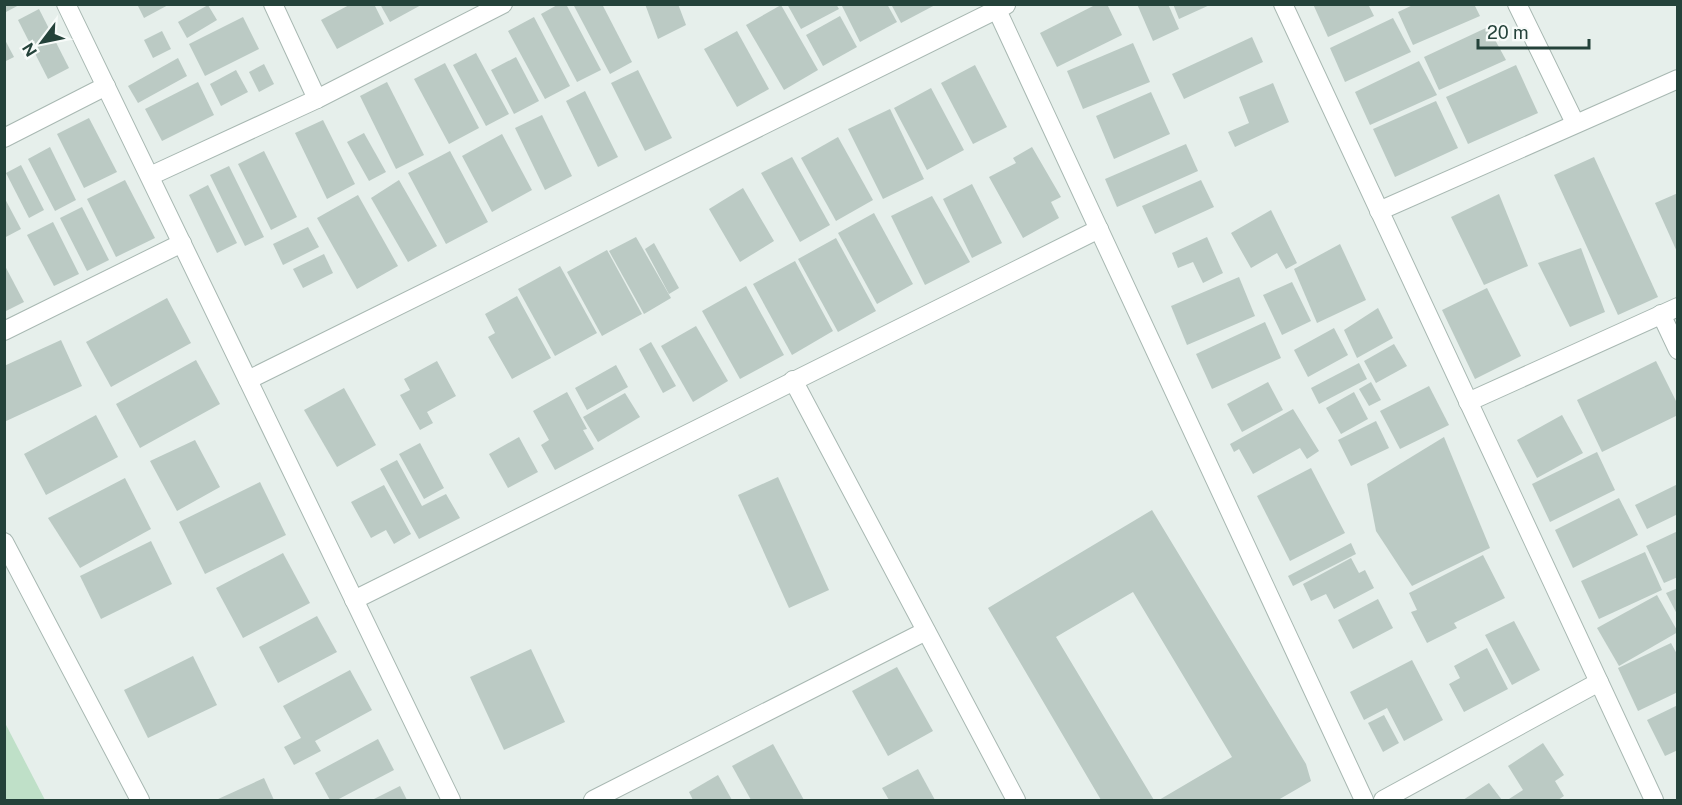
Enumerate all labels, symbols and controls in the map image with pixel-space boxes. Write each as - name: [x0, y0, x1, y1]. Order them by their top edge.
- north arrow: [12, 12, 72, 72]
- scale bar: [1478, 12, 1589, 50]
- text: 20 m: [1487, 22, 1529, 43]
- text: N: [18, 39, 41, 60]

